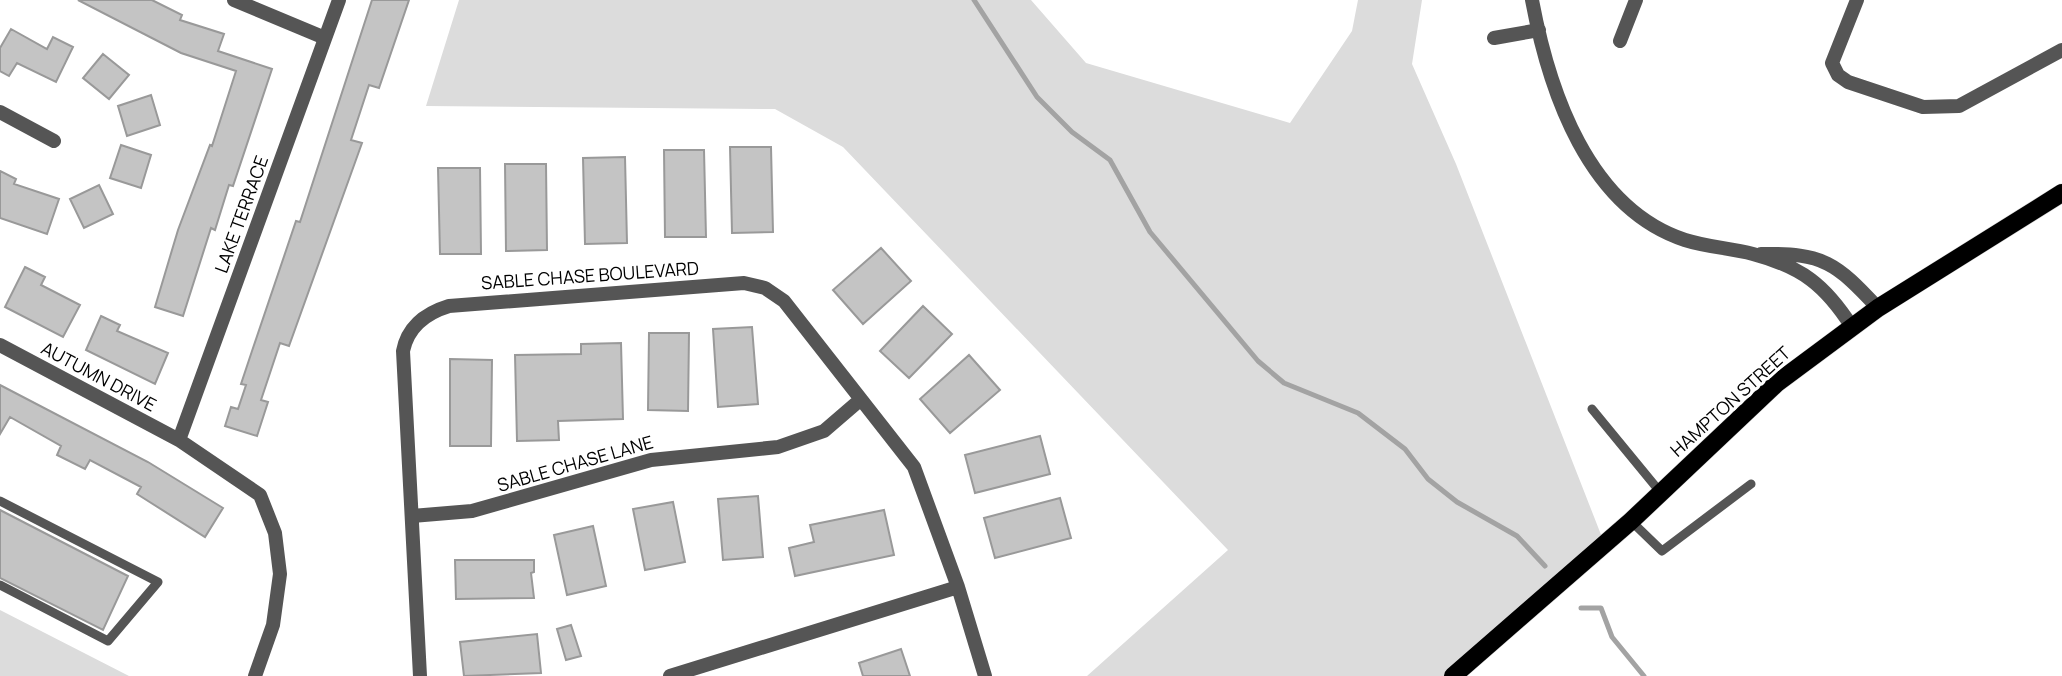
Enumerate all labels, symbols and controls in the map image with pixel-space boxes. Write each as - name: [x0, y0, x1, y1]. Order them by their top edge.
- street label: LAKE TERRACE: [209, 152, 273, 276]
- street label: SABLE CHASE BOULEVARD: [480, 255, 700, 295]
- street label: AUTUMN DRIVE: [37, 336, 161, 416]
- street label: HAMPTON STREET: [1665, 340, 1795, 461]
- street label: SABLE CHASE LANE: [494, 429, 656, 497]

